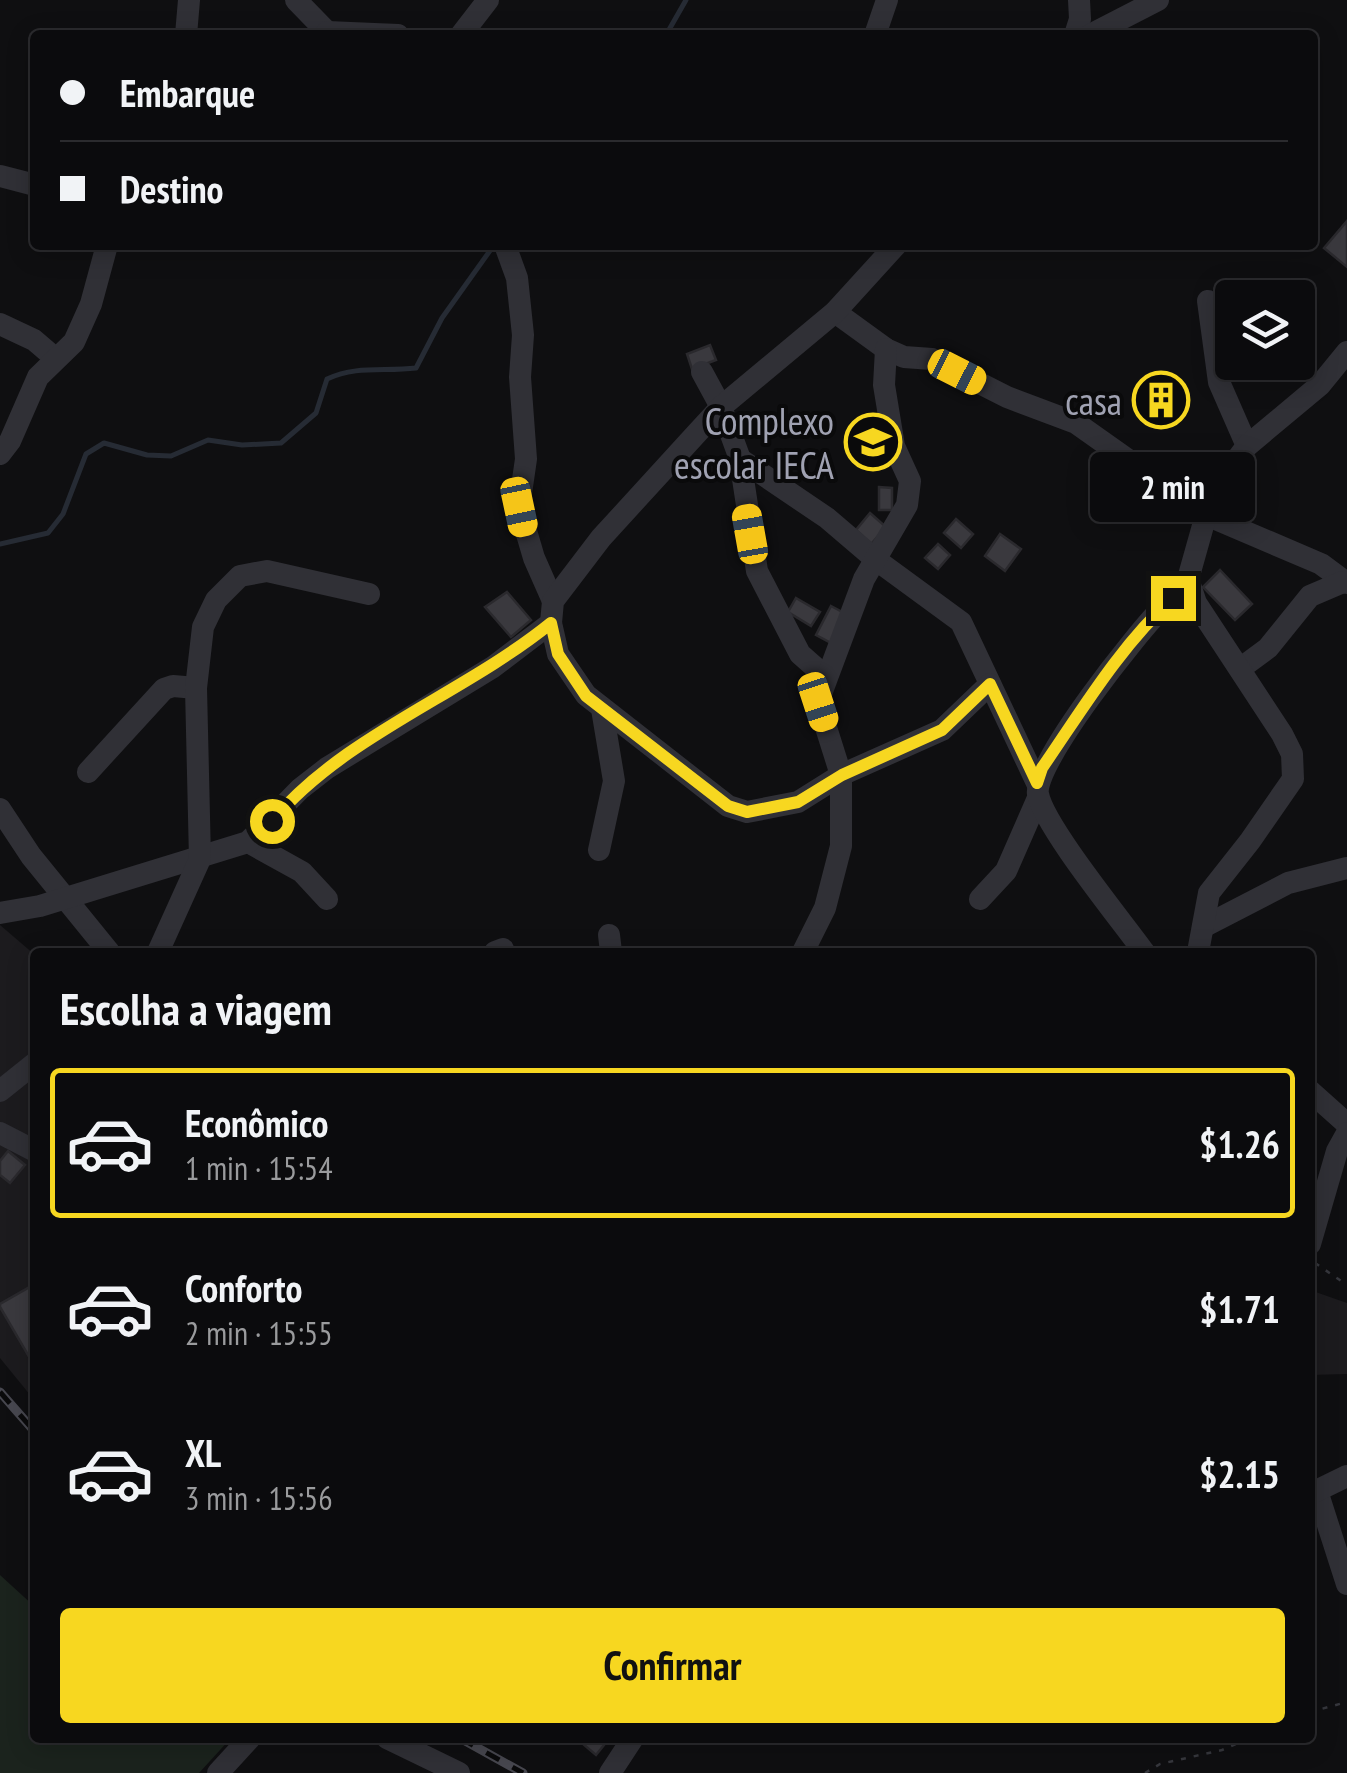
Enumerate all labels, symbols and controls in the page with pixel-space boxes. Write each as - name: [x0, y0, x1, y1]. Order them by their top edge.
- text: Embarque: [120, 68, 255, 117]
- text: Destino: [120, 164, 223, 213]
- map controls: [1215, 280, 1315, 380]
- button: layers: [1215, 280, 1315, 380]
- car: [923, 345, 991, 399]
- building icon: casa: [1131, 370, 1191, 430]
- place label: casa: [1065, 376, 1122, 425]
- place label: Complexo escolar IECA: [674, 396, 834, 489]
- school or university icon: Complexo escolar IECA: [843, 412, 903, 472]
- callout: 2 min: [1090, 453, 1256, 523]
- text: 2 min: [1140, 466, 1205, 508]
- car: [498, 475, 540, 539]
- car: [730, 502, 770, 566]
- route end: [1151, 576, 1196, 621]
- car: [794, 669, 842, 735]
- route start: [250, 799, 295, 844]
- text: Escolha a viagem: [60, 979, 332, 1037]
- icon: car: [65, 1098, 155, 1188]
- text: Econômico: [185, 1098, 329, 1147]
- text: $1.26: [1199, 1119, 1280, 1168]
- text: 1 min · 15:54: [185, 1147, 333, 1189]
- icon: car: [65, 1263, 155, 1353]
- text: Conforto: [185, 1263, 302, 1312]
- text: $1.71: [1199, 1284, 1280, 1333]
- text: 2 min · 15:55: [185, 1312, 333, 1354]
- icon: car: [65, 1428, 155, 1518]
- text: XL: [185, 1428, 221, 1477]
- text: $2.15: [1199, 1449, 1280, 1498]
- text: 3 min · 15:56: [185, 1477, 333, 1519]
- button: Confirmar: [60, 1608, 1285, 1723]

